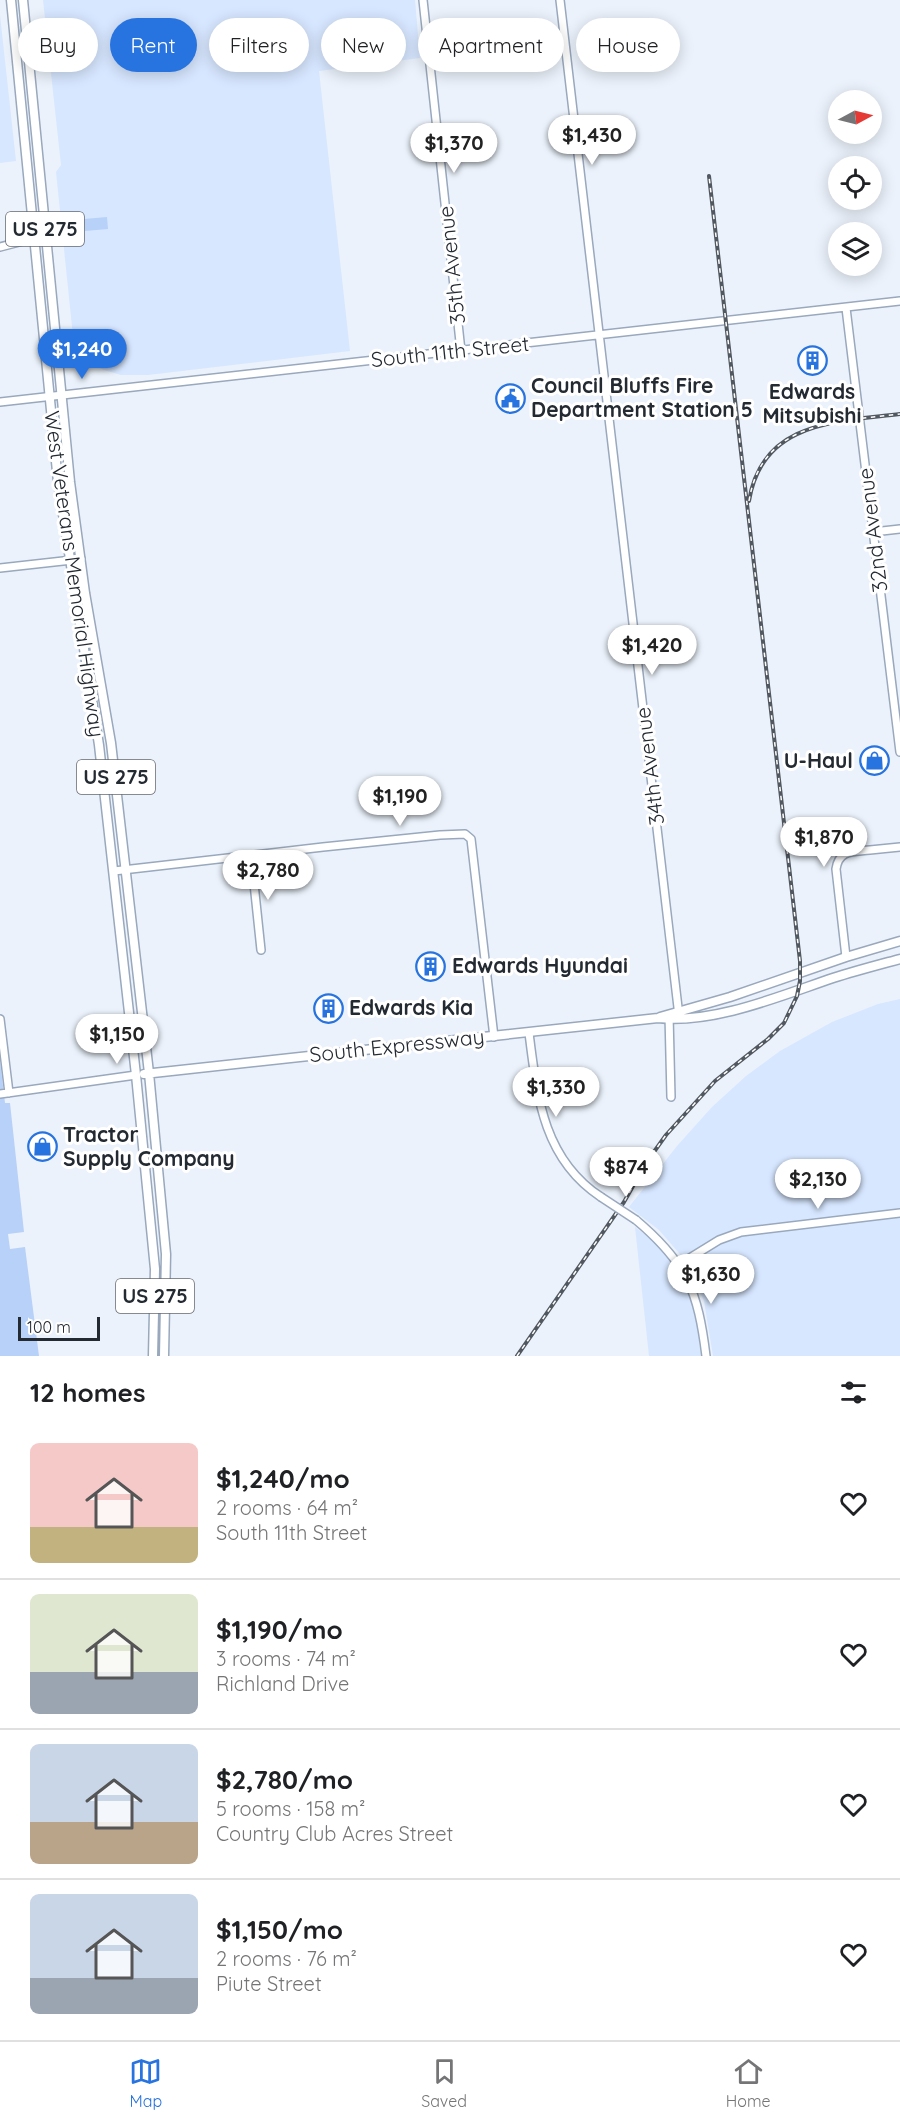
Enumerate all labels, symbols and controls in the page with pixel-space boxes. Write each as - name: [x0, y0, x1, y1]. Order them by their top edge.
- chip: Buy: [18, 18, 98, 72]
- chip: Rent: [110, 18, 197, 72]
- chip: Filters: [209, 18, 309, 72]
- chip: New: [321, 18, 406, 72]
- chip: Apartment: [418, 18, 564, 72]
- chip: House: [576, 18, 680, 72]
- north arrow: [828, 90, 882, 144]
- map controls: [828, 90, 882, 276]
- pin: $1,430: [543, 115, 641, 166]
- text: $1,430: [562, 122, 622, 147]
- pin: $1,370: [405, 123, 503, 174]
- text: $1,370: [424, 130, 484, 155]
- button: locate: [828, 156, 882, 210]
- street label: 35th Avenue: [432, 205, 470, 326]
- road number: US 275: [6, 212, 84, 246]
- button: layers: [828, 222, 882, 276]
- pin: $1,240: [33, 329, 131, 380]
- street label: South 11th Street: [370, 330, 530, 372]
- text: $1,240: [52, 336, 112, 361]
- building icon: Edwards Mitsubishi: [796, 345, 828, 377]
- place label: Council Bluffs Fire Department Station 5: [531, 372, 753, 422]
- place label: Edwards Mitsubishi: [762, 378, 862, 428]
- public building icon: Council Bluffs Fire Department Station 5: [494, 382, 526, 414]
- street label: West Veterans Memorial Highway: [39, 409, 111, 739]
- street label: 32nd Avenue: [851, 466, 893, 594]
- pin: $1,420: [603, 625, 701, 676]
- text: $1,420: [622, 632, 682, 657]
- street label: 34th Avenue: [629, 706, 669, 827]
- shop icon: U-Haul: [858, 745, 890, 777]
- place label: U-Haul: [784, 747, 853, 773]
- road number: US 275: [77, 760, 155, 794]
- pin: $1,190: [351, 776, 449, 827]
- text: $1,190: [372, 783, 428, 808]
- pin: $1,870: [775, 817, 873, 868]
- text: $1,870: [794, 824, 854, 849]
- pin: $2,780: [219, 850, 317, 901]
- text: $2,780: [236, 857, 300, 882]
- building icon: Edwards Hyundai: [415, 950, 447, 982]
- place label: Edwards Hyundai: [452, 952, 628, 978]
- building icon: Edwards Kia: [312, 992, 344, 1024]
- place label: Edwards Kia: [349, 994, 473, 1020]
- pin: $1,150: [68, 1014, 166, 1065]
- text: $1,150: [89, 1021, 145, 1046]
- street label: South Expressway: [308, 1023, 486, 1067]
- pin: $1,330: [507, 1067, 605, 1118]
- text: $1,330: [527, 1074, 585, 1099]
- place label: Tractor Supply Company: [63, 1121, 235, 1171]
- shop icon: Tractor Supply Company: [26, 1131, 58, 1163]
- pin: $874: [590, 1147, 662, 1198]
- text: $874: [604, 1154, 648, 1179]
- pin: $2,130: [769, 1159, 867, 1210]
- text: $2,130: [789, 1166, 847, 1191]
- pin: $1,630: [662, 1254, 760, 1305]
- text: $1,630: [681, 1261, 741, 1286]
- road number: US 275: [116, 1279, 194, 1313]
- scale bar: [18, 1314, 100, 1342]
- text: 100 m: [27, 1317, 71, 1337]
- text: 12 homes: [30, 1376, 146, 1409]
- icon: filters: [837, 1376, 870, 1409]
- text: $1,240/mo: [216, 1462, 350, 1495]
- icon: home: [78, 1467, 150, 1539]
- icon: heart: [837, 1487, 870, 1520]
- text: 2 rooms · 64 m²: [216, 1495, 358, 1520]
- text: South 11th Street: [216, 1520, 367, 1545]
- text: $1,190/mo: [216, 1613, 343, 1646]
- icon: home: [78, 1618, 150, 1690]
- icon: heart: [837, 1638, 870, 1671]
- text: 3 rooms · 74 m²: [216, 1646, 356, 1671]
- text: Richland Drive: [216, 1671, 349, 1696]
- text: $2,780/mo: [216, 1763, 353, 1796]
- icon: home: [78, 1768, 150, 1840]
- icon: heart: [837, 1788, 870, 1821]
- text: 5 rooms · 158 m²: [216, 1796, 365, 1821]
- text: Country Club Acres Street: [216, 1821, 453, 1846]
- text: $1,150/mo: [216, 1913, 343, 1946]
- icon: home: [78, 1918, 150, 1990]
- icon: heart: [837, 1938, 870, 1971]
- text: 2 rooms · 76 m²: [216, 1946, 357, 1971]
- text: Piute Street: [216, 1971, 322, 1996]
- tab: Map: [129, 2055, 162, 2111]
- tab: Saved: [421, 2055, 467, 2111]
- tab: Home: [726, 2055, 771, 2111]

